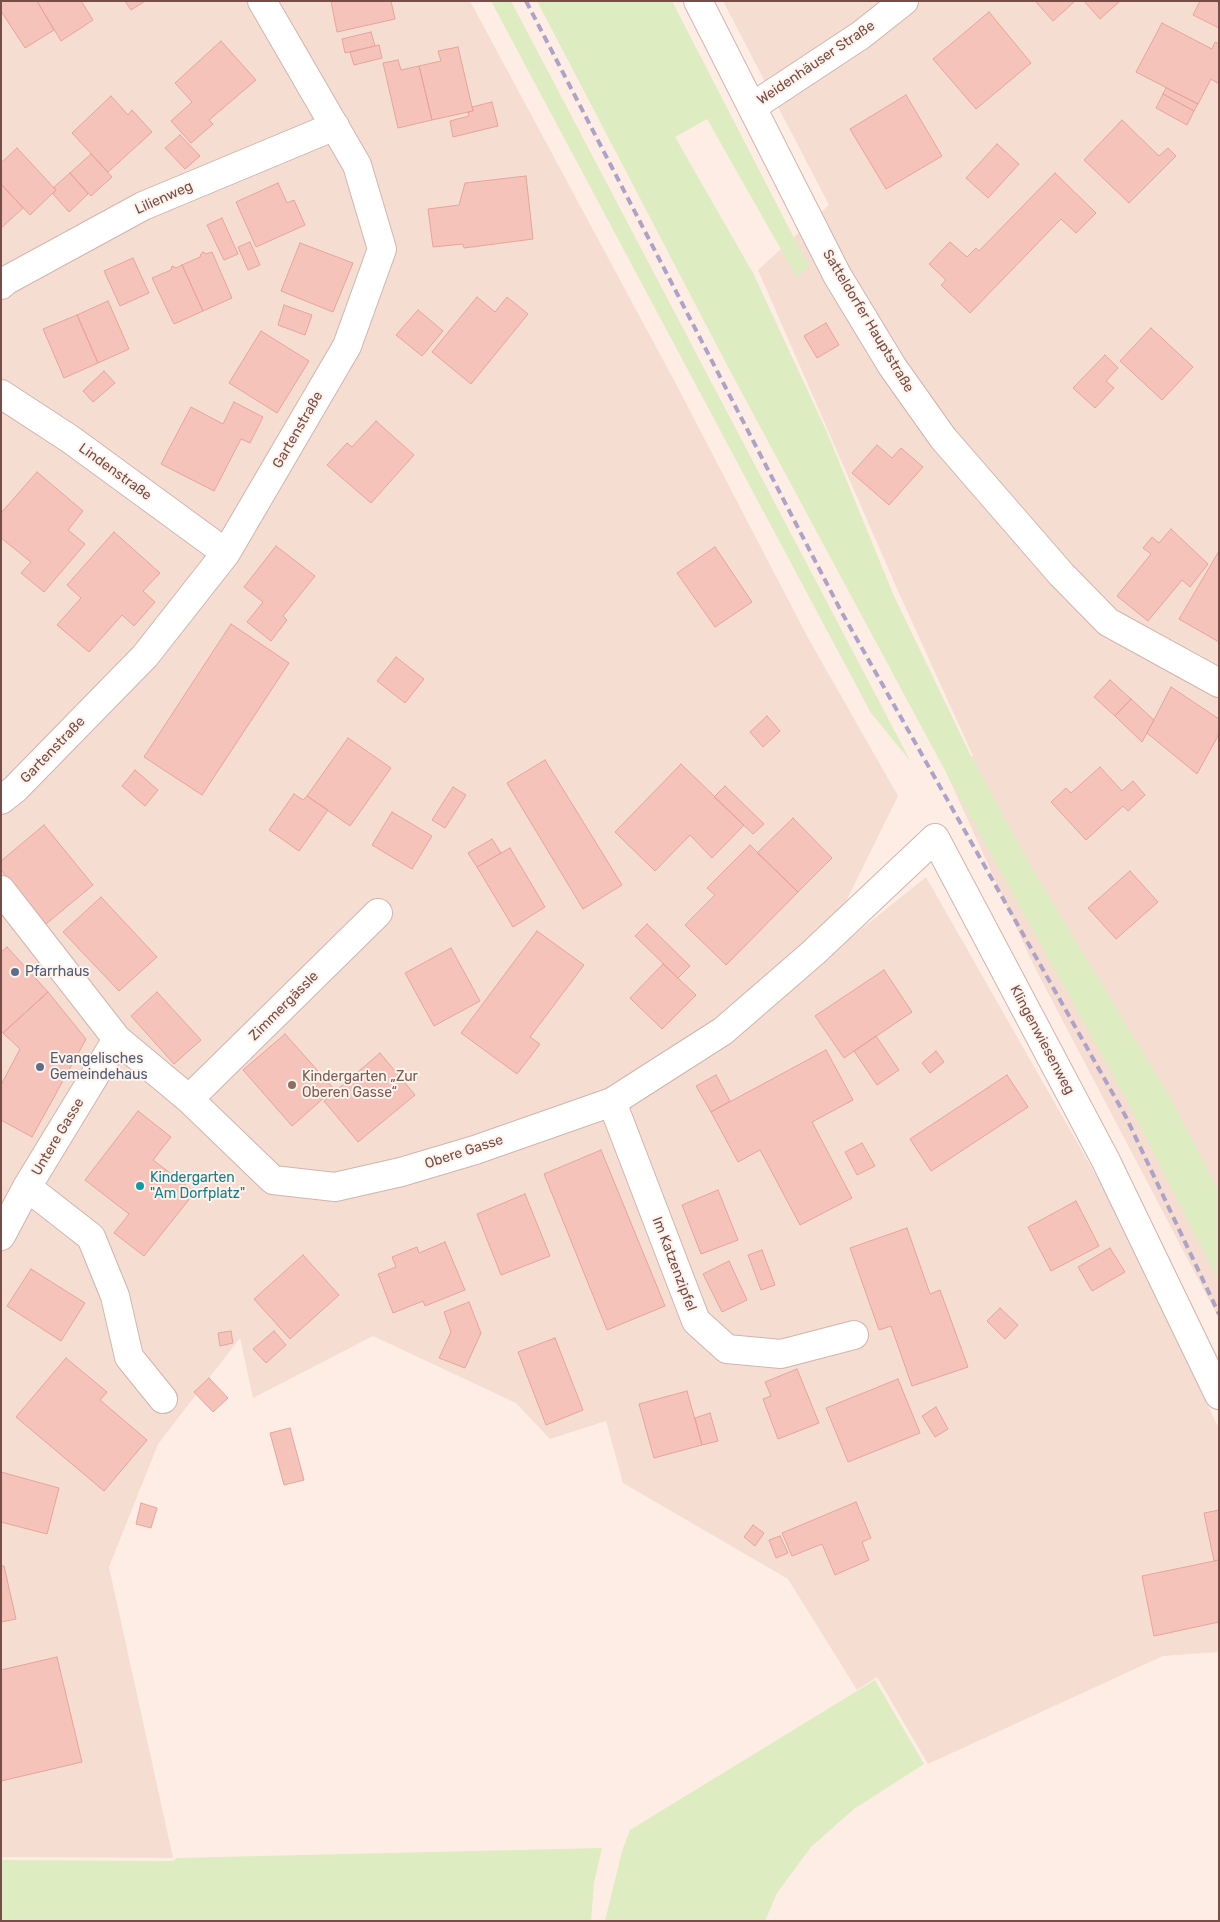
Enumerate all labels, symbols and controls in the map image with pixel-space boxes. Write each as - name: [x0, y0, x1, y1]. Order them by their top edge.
- street label: Weidenhäuser Straße: [754, 17, 878, 109]
- street label: Lilienweg: [132, 178, 196, 218]
- street label: Satteldorfer Hauptstraße: [819, 247, 917, 395]
- street label: Gartenstraße: [269, 389, 327, 471]
- street label: Lindenstraße: [75, 440, 155, 504]
- street label: Gartenstraße: [17, 713, 89, 787]
- place label: Pfarrhaus: [25, 964, 89, 980]
- marker: Pfarrhaus: [9, 966, 21, 978]
- street label: Zimmergässle: [246, 968, 322, 1044]
- street label: Klingenwiesenweg: [1006, 982, 1078, 1098]
- place label: Evangelisches Gemeindehaus: [50, 1051, 148, 1084]
- marker: Evangelisches Gemeindehaus: [34, 1061, 46, 1073]
- place label: Kindergarten „Zur Oberen Gasse“: [302, 1069, 418, 1102]
- marker: Kindergarten „Zur Oberen Gasse“: [286, 1079, 298, 1091]
- street label: Untere Gasse: [28, 1095, 88, 1179]
- street label: Obere Gasse: [423, 1131, 505, 1173]
- place label: Kindergarten "Am Dorfplatz": [150, 1170, 245, 1202]
- marker: Kindergarten "Am Dorfplatz": [134, 1180, 146, 1192]
- street label: Im Katzenzipfel: [648, 1214, 700, 1314]

